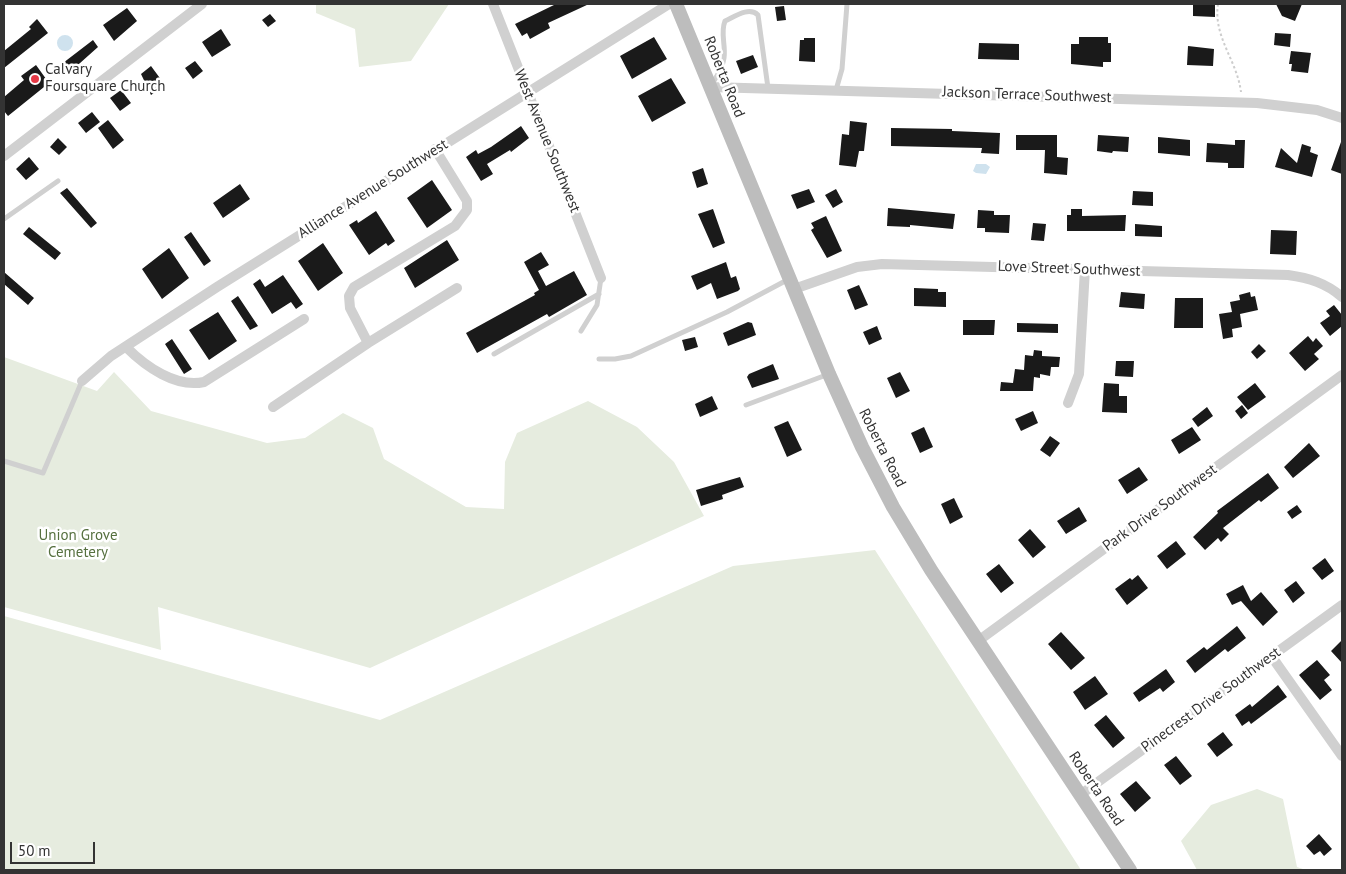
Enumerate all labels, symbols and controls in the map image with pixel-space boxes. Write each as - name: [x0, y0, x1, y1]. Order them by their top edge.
- street label: Roberta Road: [700, 34, 748, 120]
- place label: Calvary Foursquare Church: [45, 61, 166, 96]
- street label: West Avenue Southwest: [510, 67, 584, 215]
- marker: Calvary Foursquare Church: [29, 73, 41, 85]
- street label: Jackson Terrace Southwest: [942, 83, 1112, 107]
- street label: Alliance Avenue Southwest: [295, 135, 451, 243]
- street label: Love Street Southwest: [997, 258, 1141, 280]
- street label: Roberta Road: [855, 406, 909, 490]
- street label: Park Drive Southwest: [1100, 461, 1220, 555]
- park label: Union Grove Cemetery: [38, 527, 118, 562]
- street label: Pinecrest Drive Southwest: [1138, 643, 1284, 757]
- street label: Roberta Road: [1065, 748, 1127, 830]
- scale bar: [12, 832, 98, 864]
- text: 50 m: [18, 841, 51, 860]

